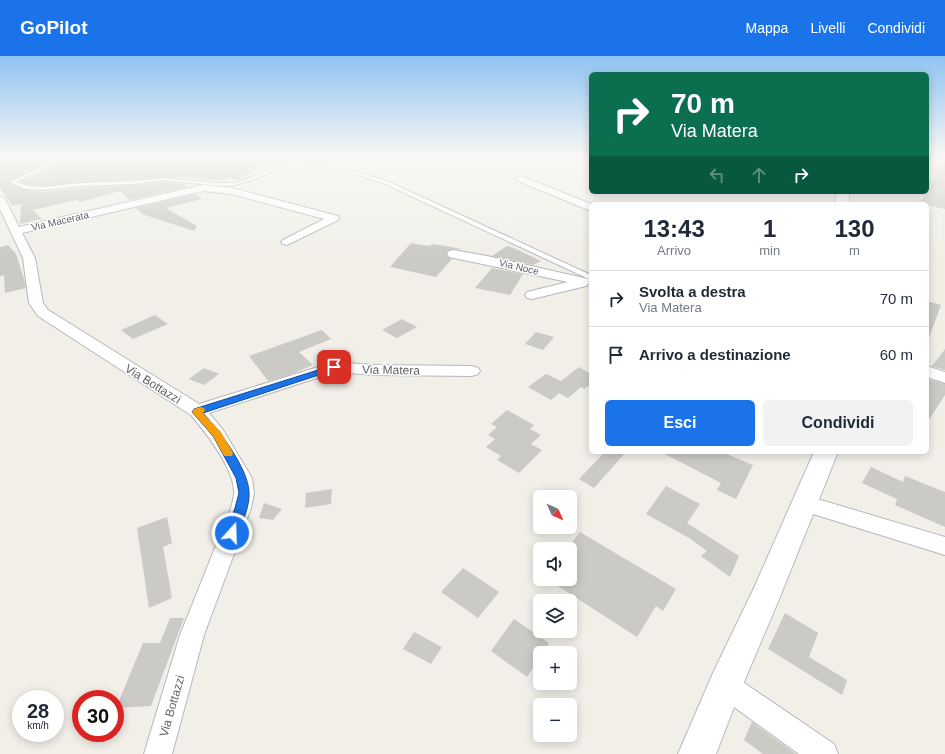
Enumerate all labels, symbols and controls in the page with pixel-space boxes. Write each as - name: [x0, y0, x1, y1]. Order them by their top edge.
- text: GoPilot: [20, 17, 88, 38]
- text: Mappa: [746, 20, 788, 36]
- text: Livelli: [810, 20, 845, 36]
- text: Condividi: [867, 20, 925, 36]
- icon: right: [605, 88, 657, 140]
- text: 70 m: [671, 88, 735, 119]
- text: Via Matera: [671, 121, 758, 141]
- icon: left: [706, 164, 728, 186]
- icon: ahead: [748, 164, 770, 186]
- icon: right: [790, 164, 812, 186]
- street label: Via Macerata: [30, 209, 90, 233]
- text: 13:43: [643, 215, 705, 242]
- text: 1: [763, 215, 776, 242]
- text: 130: [835, 215, 875, 242]
- text: Arrivo: [657, 243, 691, 258]
- text: min: [759, 243, 780, 258]
- text: m: [849, 243, 860, 258]
- street label: Via Noce: [498, 257, 540, 277]
- text: Svolta a destra: [639, 283, 746, 300]
- icon: right: [605, 288, 627, 310]
- text: 70 m: [880, 290, 913, 307]
- text: Via Matera: [639, 300, 702, 315]
- icon: arrive: [605, 344, 627, 366]
- text: Arrivo a destinazione: [639, 346, 791, 363]
- text: 60 m: [880, 346, 913, 363]
- pin: [317, 350, 351, 384]
- icon: arrive: [323, 356, 345, 378]
- street label: Via Bottazzi: [123, 361, 183, 407]
- street label: Via Matera: [362, 362, 420, 378]
- button: Esci: [605, 400, 755, 446]
- button: Condividi: [763, 400, 913, 446]
- north arrow: [533, 490, 577, 534]
- map controls: [533, 490, 577, 742]
- position arrow: [211, 512, 253, 554]
- button: sound: [533, 542, 577, 586]
- button: layers: [533, 594, 577, 638]
- button: +: [533, 646, 577, 690]
- street label: Via Bottazzi: [157, 674, 187, 738]
- speed limit sign: 30: [72, 690, 124, 742]
- button: −: [533, 698, 577, 742]
- text: 28: [27, 700, 49, 722]
- text: km/h: [27, 720, 49, 731]

